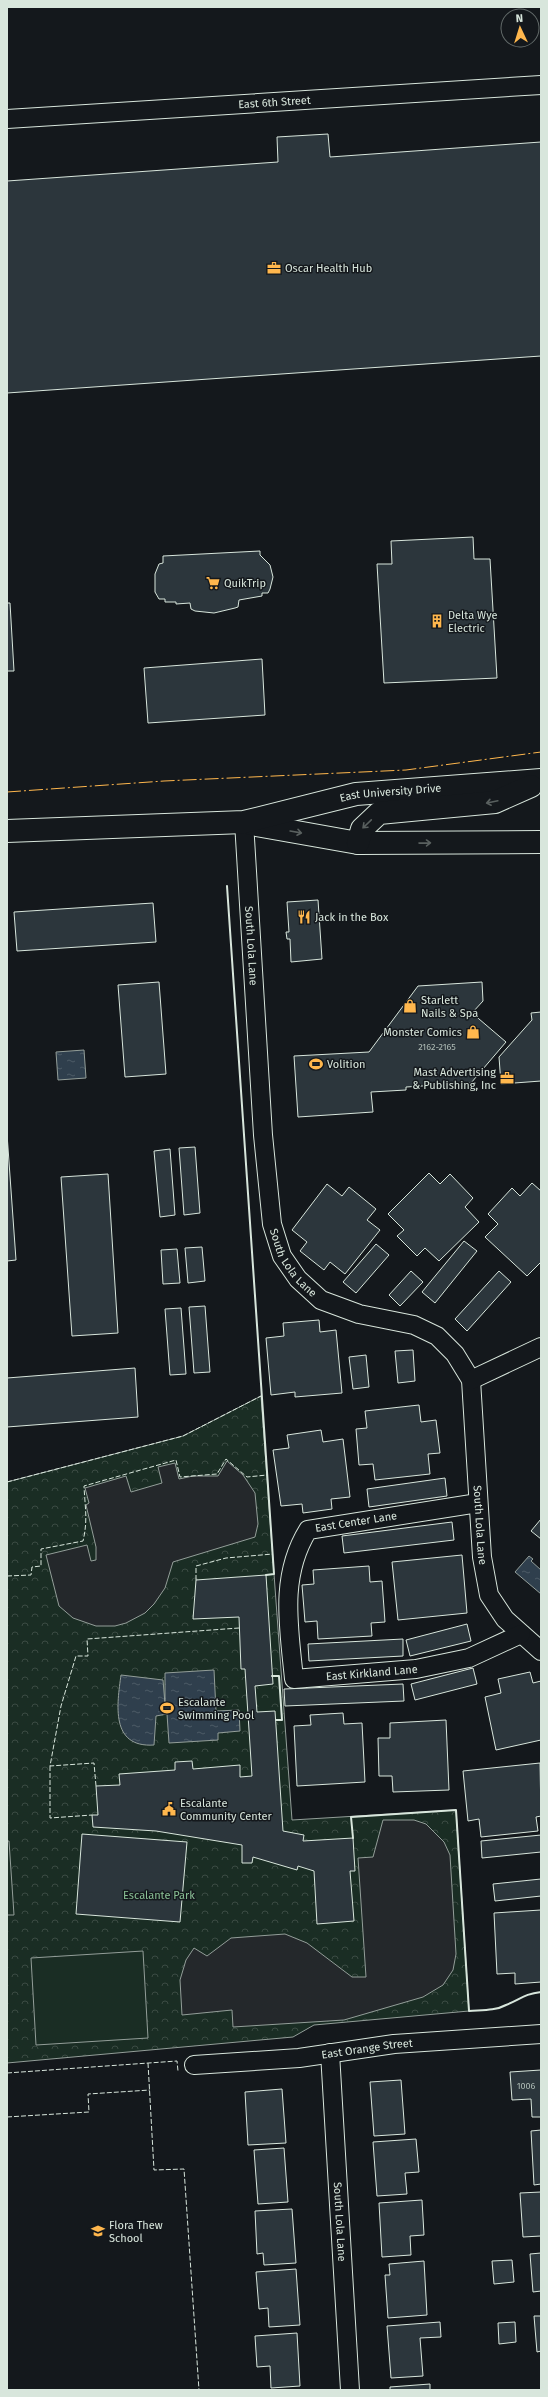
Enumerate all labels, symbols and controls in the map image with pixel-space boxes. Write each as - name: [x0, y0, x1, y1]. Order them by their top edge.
- north arrow: [500, 8, 540, 48]
- text: N: [515, 12, 523, 25]
- street label: East 6th Street: [238, 93, 311, 111]
- office icon: Oscar Health Hub: [266, 260, 282, 276]
- place label: Oscar Health Hub: [285, 262, 372, 275]
- supermarket icon: QuikTrip: [205, 575, 221, 591]
- place label: QuikTrip: [224, 577, 266, 590]
- place label: Delta Wye Electric: [448, 609, 498, 635]
- building icon: Delta Wye Electric: [429, 613, 445, 629]
- street label: East University Drive: [338, 781, 442, 804]
- one-way arrow: [486, 798, 499, 806]
- one-way arrow: [362, 819, 372, 829]
- one-way arrow: [289, 828, 302, 836]
- one-way arrow: [418, 839, 431, 847]
- street label: South Lola Lane: [243, 906, 260, 986]
- restaurant icon: Jack in the Box: [296, 909, 312, 925]
- place label: Jack in the Box: [315, 911, 389, 924]
- place label: Starlett Nails & Spa: [421, 994, 478, 1020]
- shop icon: Starlett Nails & Spa: [402, 998, 418, 1014]
- shop icon: Monster Comics: [465, 1024, 481, 1040]
- place label: Monster Comics: [383, 1026, 462, 1039]
- house number: 2162-2165: [418, 1042, 456, 1052]
- sports icon: Volition: [308, 1056, 324, 1072]
- place label: Volition: [327, 1058, 366, 1071]
- place label: Mast Advertising & Publishing, Inc: [412, 1066, 496, 1092]
- office icon: Mast Advertising & Publishing, Inc: [499, 1070, 515, 1086]
- street label: South Lola Lane: [267, 1227, 320, 1300]
- street label: South Lola Lane: [471, 1485, 490, 1566]
- street label: East Center Lane: [314, 1509, 398, 1535]
- street label: East Kirkland Lane: [325, 1662, 418, 1683]
- place label: Escalante Swimming Pool: [178, 1696, 254, 1722]
- sports icon: Escalante Swimming Pool: [159, 1700, 175, 1716]
- place label: Escalante Community Center: [180, 1797, 273, 1823]
- public building icon: Escalante Community Center: [161, 1801, 177, 1817]
- park label: Escalante Park: [123, 1889, 195, 1902]
- street label: East Orange Street: [321, 2036, 413, 2061]
- house number: 1006: [517, 2081, 536, 2091]
- street label: South Lola Lane: [331, 2182, 349, 2262]
- place label: Flora Thew School: [109, 2219, 163, 2245]
- school or university icon: Flora Thew School: [90, 2223, 106, 2239]

